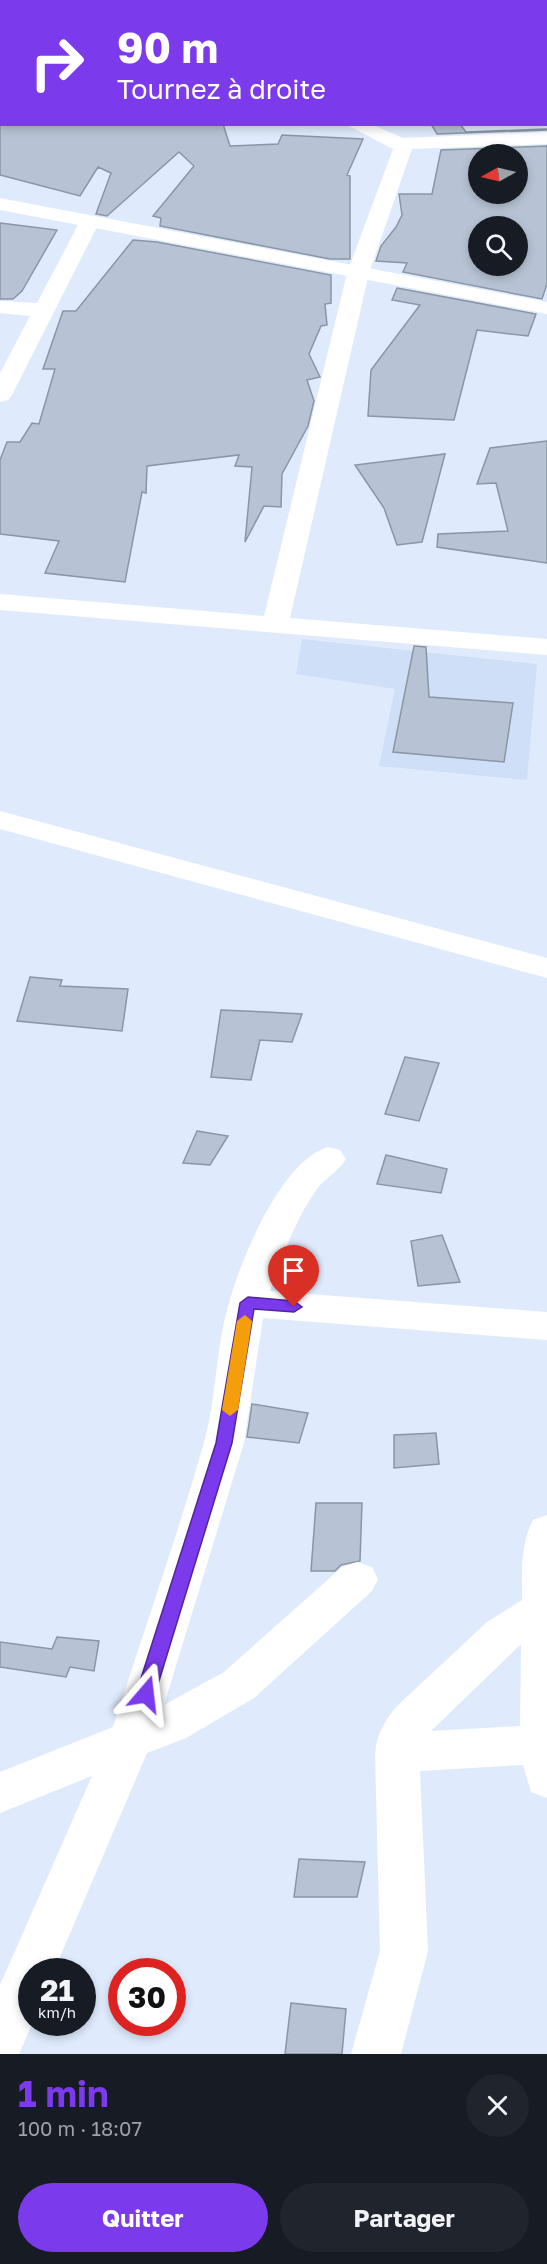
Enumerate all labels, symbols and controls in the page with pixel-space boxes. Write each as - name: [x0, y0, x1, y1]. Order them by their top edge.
- text: 90 m: [117, 22, 218, 72]
- icon: right: [18, 24, 96, 102]
- text: Tournez à droite: [117, 73, 326, 105]
- north arrow: [468, 144, 528, 204]
- map controls: [468, 144, 528, 276]
- button: search: [468, 216, 528, 276]
- pin: [268, 1245, 319, 1307]
- icon: arrive: [277, 1254, 310, 1287]
- position arrow: [114, 1662, 178, 1726]
- speed limit sign: 30: [108, 1958, 186, 2036]
- text: 21: [40, 1972, 74, 2008]
- text: km/h: [38, 2003, 76, 2021]
- text: 1 min: [18, 2072, 109, 2115]
- button: close: [466, 2074, 529, 2137]
- text: 100 m · 18:07: [18, 2116, 142, 2140]
- button: Quitter: [18, 2183, 268, 2252]
- button: Partager: [280, 2183, 529, 2252]

